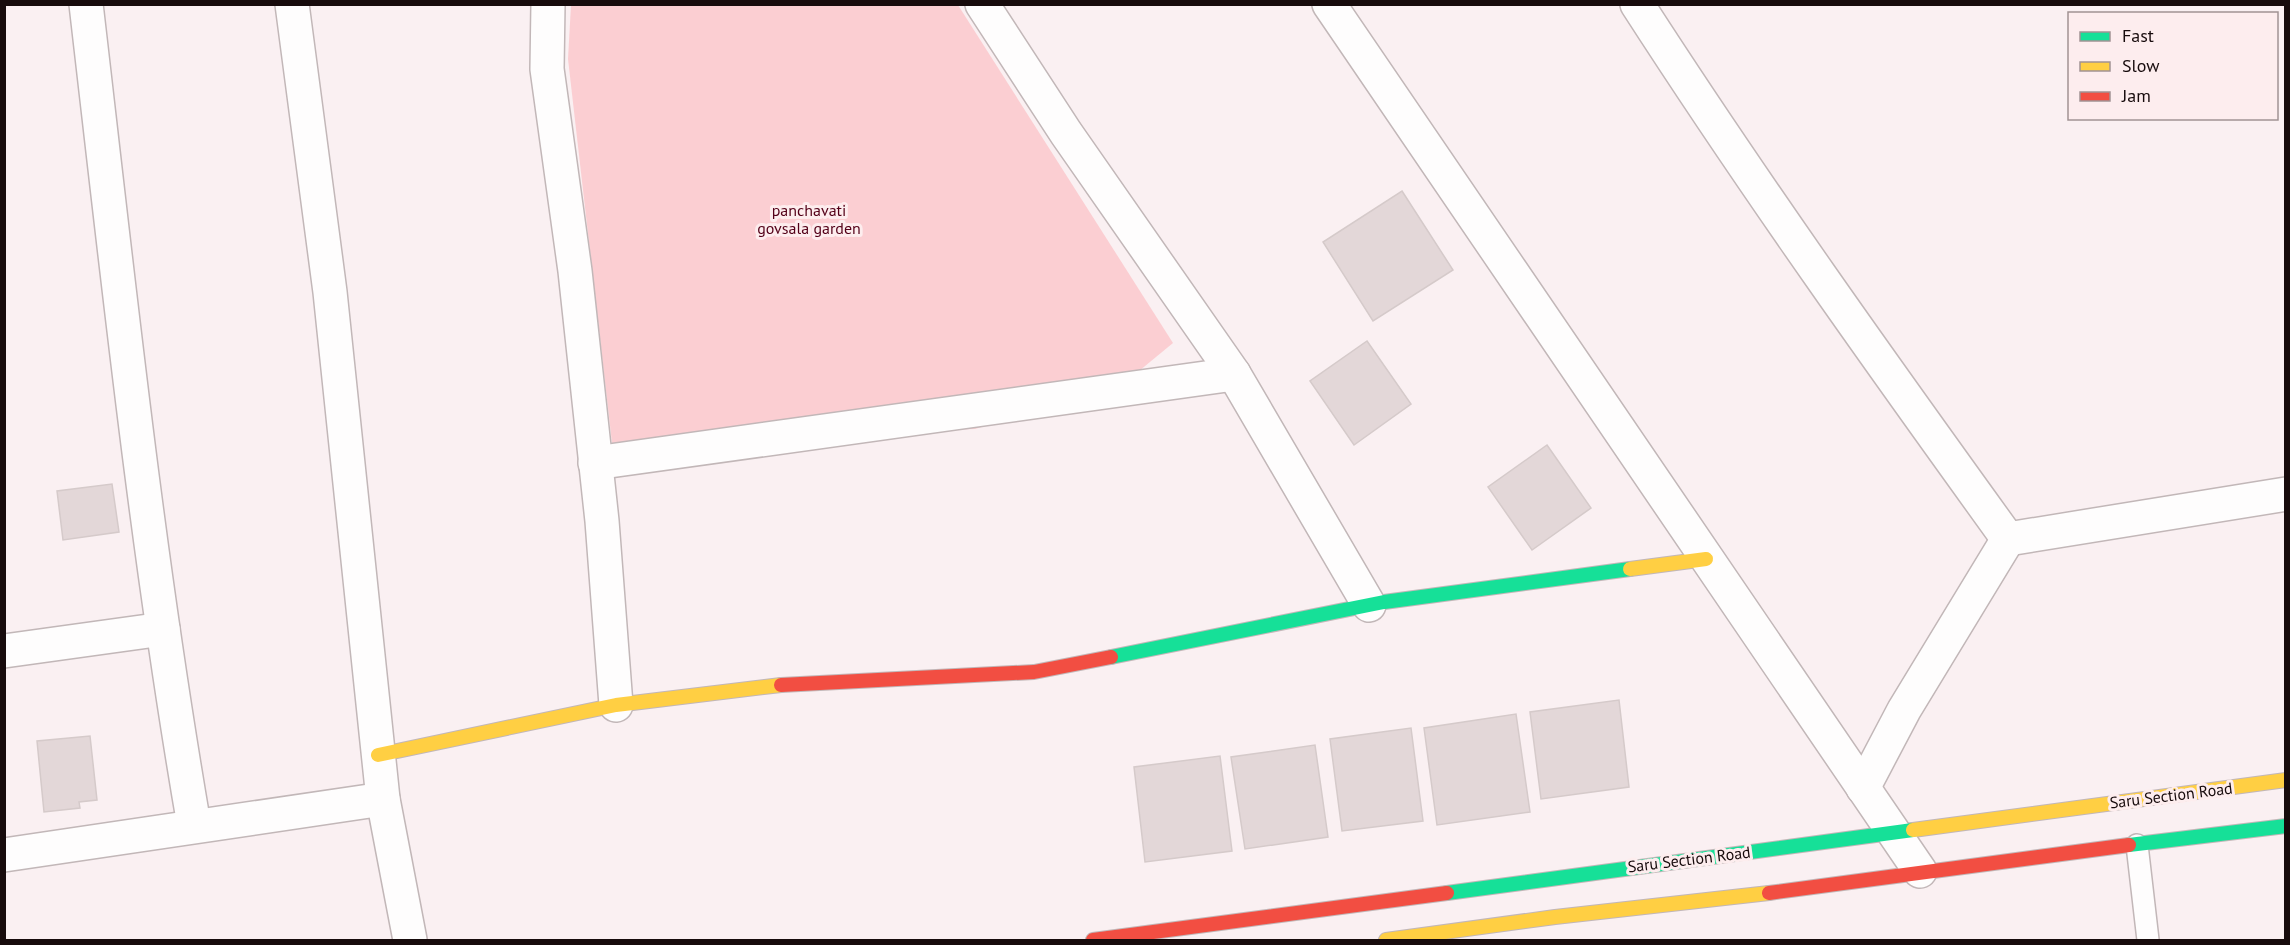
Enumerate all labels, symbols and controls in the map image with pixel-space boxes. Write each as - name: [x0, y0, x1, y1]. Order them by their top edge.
- legend: [2068, 12, 2278, 120]
- text: Fast: [2122, 24, 2154, 47]
- text: Slow: [2122, 54, 2160, 77]
- text: Jam: [2121, 84, 2151, 107]
- park label: panchavati govsala garden: [757, 200, 861, 238]
- street label: Saru Section Road: [2108, 778, 2234, 812]
- street label: Saru Section Road: [1626, 842, 1752, 876]

